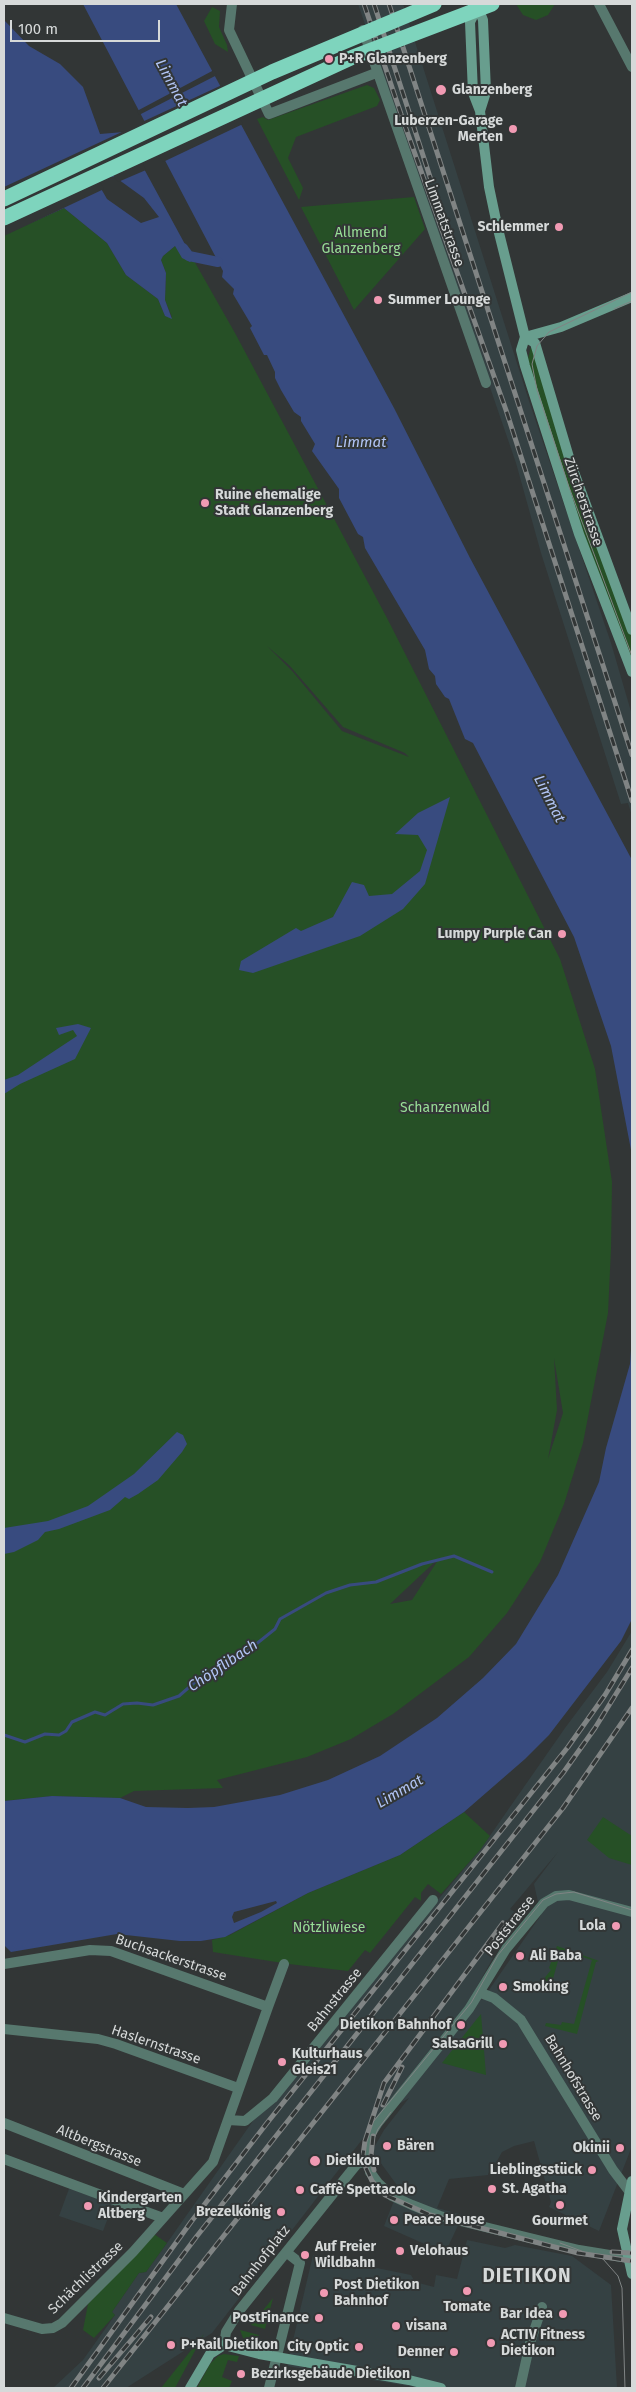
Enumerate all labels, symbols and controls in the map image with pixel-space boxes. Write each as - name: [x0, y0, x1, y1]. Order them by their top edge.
- scale bar: [12, 10, 162, 42]
- text: 100 m: [18, 20, 58, 38]
- place label: P+R Glanzenberg: [339, 51, 447, 67]
- marker: P+R Glanzenberg: [323, 53, 335, 65]
- water label: Limmat: [151, 56, 191, 110]
- place label: Glanzenberg: [452, 82, 532, 98]
- marker: Glanzenberg: [434, 83, 448, 97]
- place label: Luberzen-Garage Merten: [394, 113, 503, 146]
- marker: Luberzen-Garage Merten: [507, 123, 519, 135]
- street label: Limmatstrasse: [420, 177, 468, 269]
- place label: Schlemmer: [477, 219, 549, 235]
- marker: Schlemmer: [553, 221, 565, 233]
- park label: Allmend Glanzenberg: [322, 225, 400, 258]
- place label: Summer Lounge: [388, 292, 491, 308]
- marker: Summer Lounge: [372, 294, 384, 306]
- water label: Limmat: [336, 434, 386, 452]
- street label: Zürcherstrasse: [560, 456, 606, 548]
- place label: Ruine ehemalige Stadt Glanzenberg: [215, 487, 333, 520]
- marker: Ruine ehemalige Stadt Glanzenberg: [199, 497, 211, 509]
- water label: Limmat: [529, 772, 569, 826]
- place label: Lumpy Purple Can: [438, 926, 552, 942]
- marker: Lumpy Purple Can: [556, 928, 568, 940]
- park label: Schanzenwald: [400, 1100, 490, 1116]
- water label: Chöpflibach: [185, 1636, 261, 1696]
- water label: Limmat: [373, 1771, 427, 1813]
- street label: Poststrasse: [481, 1892, 539, 1960]
- place label: Lola: [579, 1918, 606, 1934]
- park label: Nötzliwiese: [293, 1920, 365, 1936]
- marker: Lola: [610, 1920, 622, 1932]
- street label: Buchsackerstrasse: [113, 1931, 229, 1985]
- place label: Ali Baba: [530, 1948, 582, 1964]
- marker: Ali Baba: [514, 1950, 526, 1962]
- street label: Bahnstrasse: [304, 1965, 366, 2035]
- place label: Smoking: [513, 1979, 568, 1995]
- marker: Smoking: [497, 1981, 509, 1993]
- place label: Dietikon Bahnhof: [340, 2017, 451, 2033]
- marker: Dietikon Bahnhof: [455, 2019, 467, 2031]
- street label: Haslernstrasse: [109, 2022, 203, 2068]
- street label: Bahnhofstrasse: [541, 2032, 605, 2124]
- place label: SalsaGrill: [432, 2036, 493, 2052]
- marker: SalsaGrill: [497, 2038, 509, 2050]
- place label: Kulturhaus Gleis21: [292, 2046, 362, 2078]
- marker: Kulturhaus Gleis21: [276, 2056, 288, 2068]
- street label: Altbergstrasse: [54, 2121, 144, 2171]
- place label: Bären: [397, 2138, 434, 2154]
- marker: Bären: [381, 2140, 393, 2152]
- place label: Okinii: [573, 2140, 610, 2156]
- marker: Okinii: [614, 2142, 626, 2154]
- place label: Dietikon: [326, 2153, 380, 2169]
- marker: Dietikon: [308, 2154, 322, 2168]
- place label: Lieblingsstück: [490, 2162, 582, 2178]
- marker: Lieblingsstück: [586, 2164, 598, 2176]
- place label: St. Agatha: [502, 2181, 567, 2197]
- place label: Caffè Spettacolo: [310, 2182, 416, 2198]
- marker: St. Agatha: [486, 2183, 498, 2195]
- marker: Caffè Spettacolo: [294, 2184, 306, 2196]
- place label: Kindergarten Altberg: [98, 2190, 182, 2222]
- marker: Gourmet: [554, 2199, 566, 2211]
- marker: Kindergarten Altberg: [82, 2200, 94, 2212]
- place label: Brezelkönig: [196, 2204, 271, 2220]
- marker: Brezelkönig: [275, 2206, 287, 2218]
- place label: Peace House: [404, 2212, 485, 2228]
- place label: Gourmet: [532, 2213, 588, 2229]
- marker: Peace House: [388, 2214, 400, 2226]
- street label: Bahnhofplatz: [228, 2222, 294, 2300]
- street label: Schächlistrasse: [45, 2238, 127, 2318]
- place label: Auf Freier Wildbahn: [315, 2239, 376, 2272]
- place label: Velohaus: [410, 2243, 468, 2259]
- marker: Velohaus: [394, 2245, 406, 2257]
- marker: Auf Freier Wildbahn: [299, 2249, 311, 2261]
- district label: DIETIKON: [481, 2266, 573, 2288]
- place label: Post Dietikon Bahnhof: [334, 2277, 420, 2310]
- marker: Tomate: [461, 2285, 473, 2297]
- marker: Post Dietikon Bahnhof: [318, 2287, 330, 2299]
- place label: Tomate: [443, 2299, 491, 2315]
- place label: Bar Idea: [500, 2306, 553, 2322]
- marker: Bar Idea: [557, 2308, 569, 2320]
- place label: PostFinance: [232, 2310, 309, 2326]
- marker: PostFinance: [313, 2312, 325, 2324]
- place label: visana: [406, 2318, 447, 2334]
- marker: visana: [390, 2320, 402, 2332]
- place label: ACTIV Fitness Dietikon: [501, 2327, 585, 2360]
- place label: P+Rail Dietikon: [181, 2337, 278, 2353]
- marker: ACTIV Fitness Dietikon: [485, 2337, 497, 2349]
- marker: P+Rail Dietikon: [165, 2339, 177, 2351]
- place label: City Optic: [287, 2339, 349, 2355]
- marker: City Optic: [353, 2341, 365, 2353]
- place label: Denner: [398, 2344, 444, 2360]
- marker: Denner: [448, 2346, 460, 2358]
- place label: Bezirksgebäude Dietikon: [251, 2366, 410, 2382]
- marker: Bezirksgebäude Dietikon: [235, 2368, 247, 2380]

